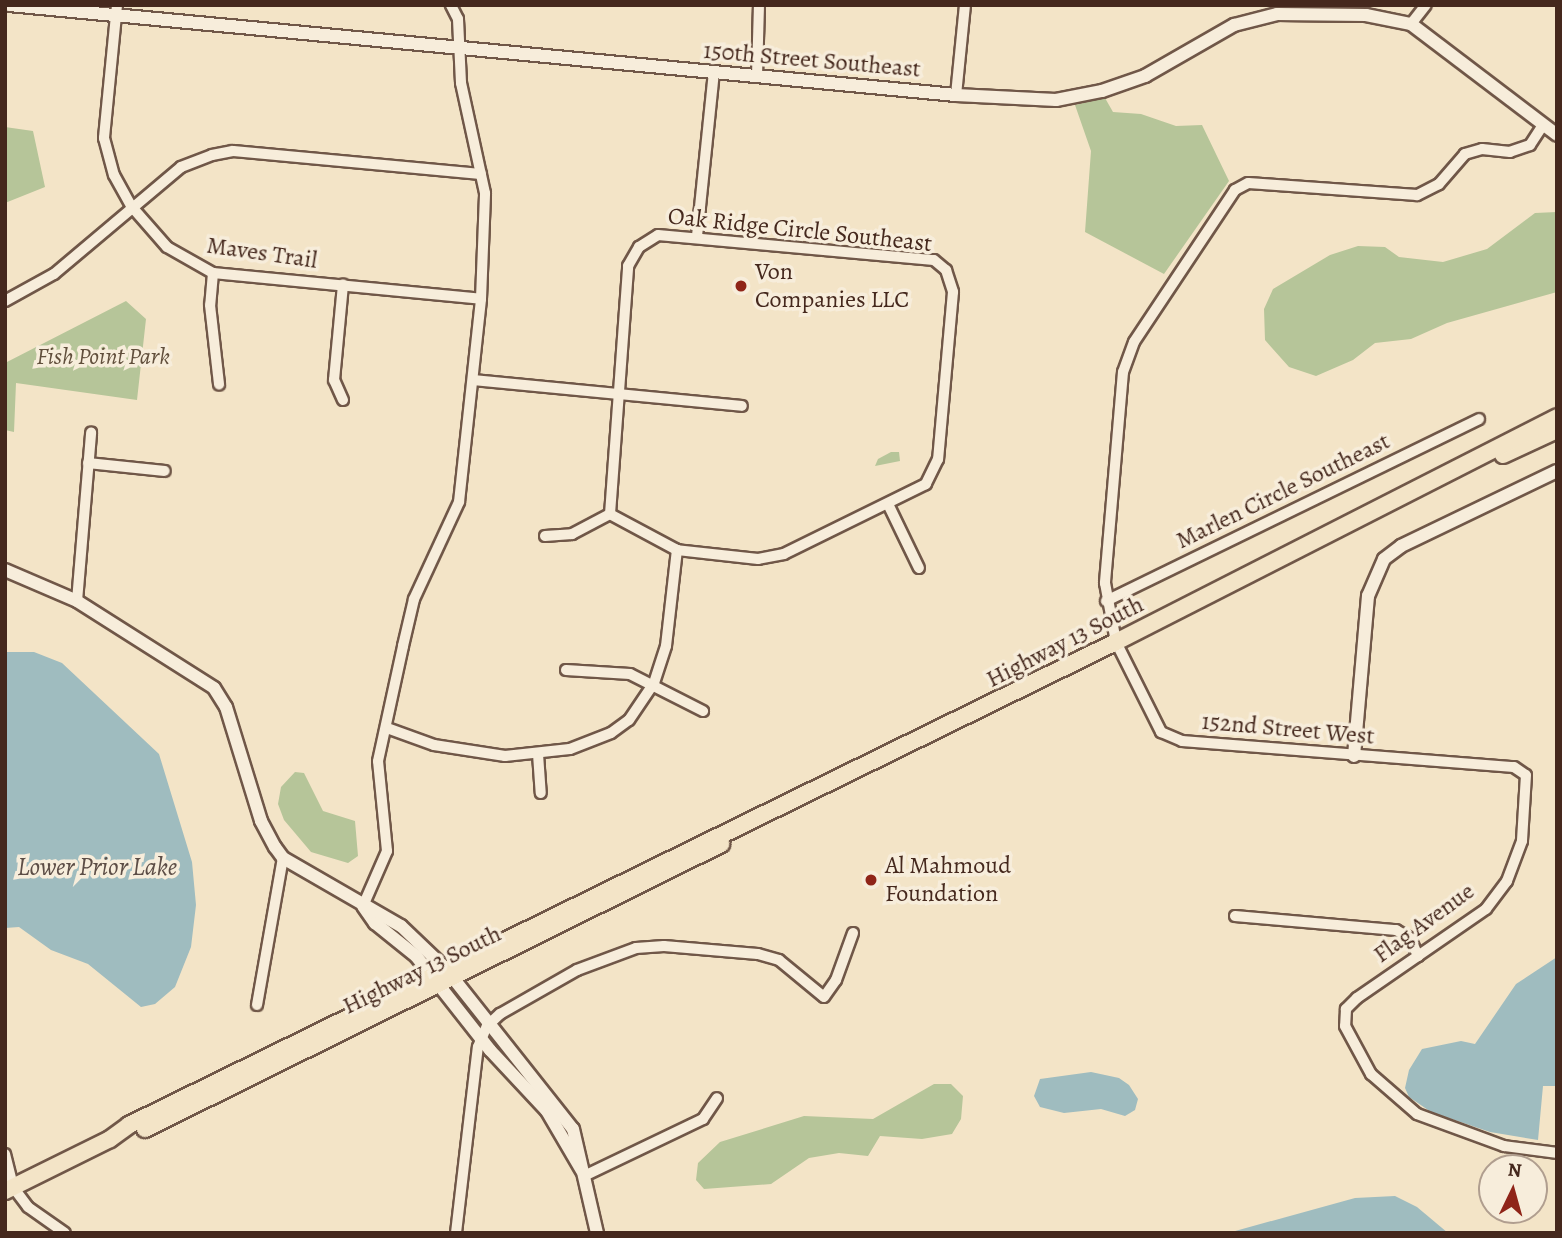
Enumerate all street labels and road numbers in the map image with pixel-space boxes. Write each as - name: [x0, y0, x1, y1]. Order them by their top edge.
- street label: 150th Street Southeast: [702, 36, 922, 84]
- street label: Oak Ridge Circle Southeast: [667, 202, 933, 258]
- street label: Maves Trail: [205, 231, 319, 275]
- street label: Marlen Circle Southeast: [1171, 427, 1395, 555]
- street label: Highway 13 South: [982, 590, 1148, 694]
- street label: 152nd Street West: [1200, 707, 1376, 751]
- street label: Flag Avenue: [1368, 877, 1480, 969]
- street label: Highway 13 South: [338, 919, 506, 1021]

